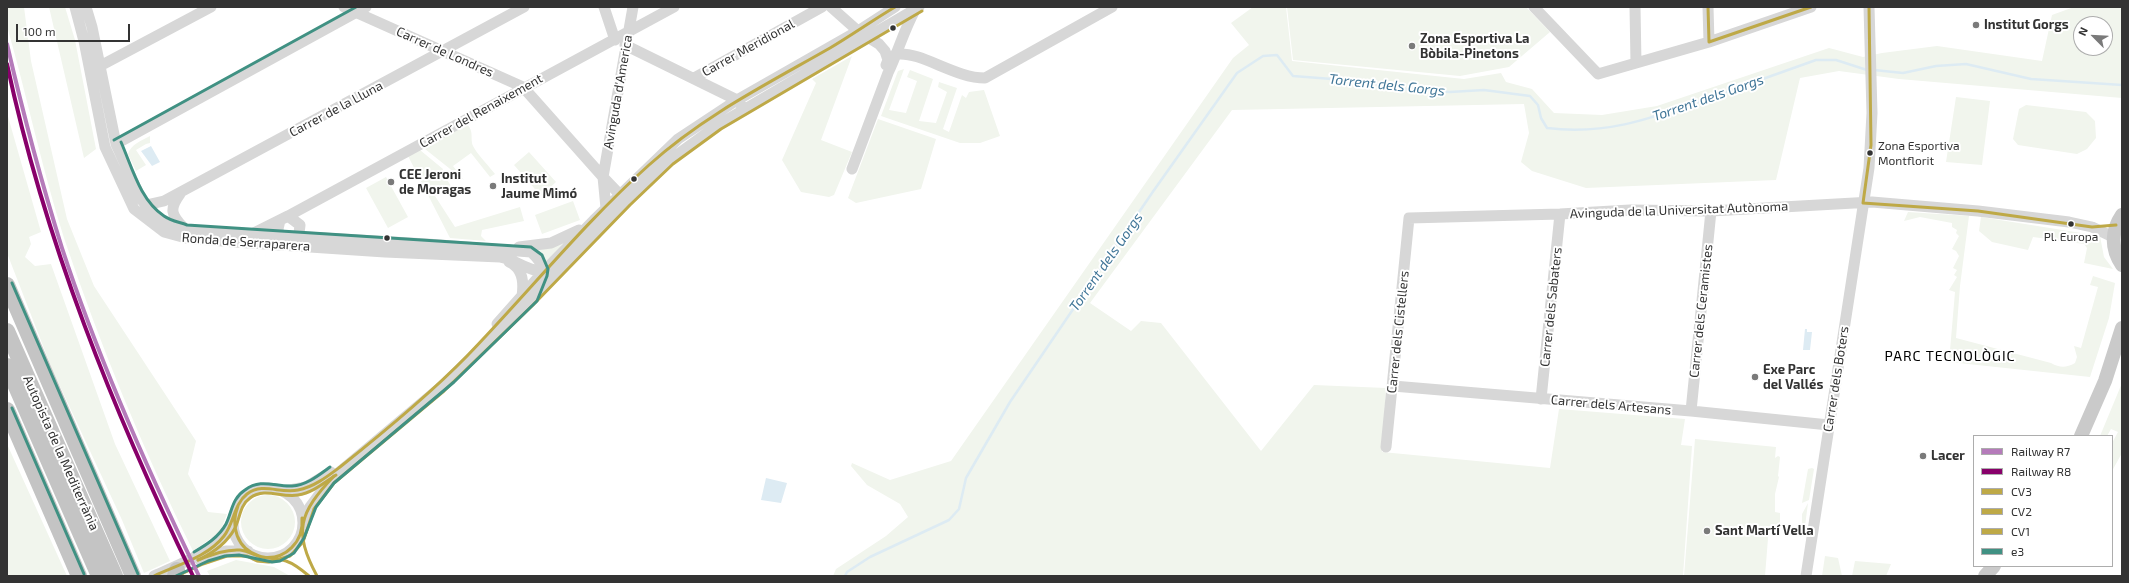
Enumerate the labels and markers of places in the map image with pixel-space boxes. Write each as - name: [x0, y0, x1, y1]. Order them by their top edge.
- place label: Institut Gorgs: [1984, 17, 2069, 33]
- marker: Institut Gorgs: [1971, 20, 1981, 30]
- unlabelled marker: [888, 23, 898, 33]
- place label: Zona Esportiva La Bòbila-Pinetons: [1420, 31, 1530, 62]
- marker: Zona Esportiva La Bòbila-Pinetons: [1407, 41, 1417, 51]
- place label: Zona Esportiva Montflorit: [1878, 139, 1960, 167]
- marker: Zona Esportiva Montflorit: [1865, 148, 1875, 158]
- place label: CEE Jeroni de Moragas: [399, 167, 471, 198]
- place label: Institut Jaume Mimó: [501, 171, 577, 202]
- unlabelled marker: [629, 174, 639, 184]
- marker: CEE Jeroni de Moragas: [386, 177, 396, 187]
- marker: Institut Jaume Mimó: [488, 181, 498, 191]
- marker: Pl. Europa: [2066, 219, 2076, 229]
- place label: Pl. Europa: [2044, 230, 2098, 244]
- unlabelled marker: [382, 233, 392, 243]
- place label: Exe Parc del Vallés: [1763, 362, 1823, 393]
- marker: Exe Parc del Vallés: [1750, 372, 1760, 382]
- place label: Lacer: [1931, 448, 1965, 464]
- marker: Lacer: [1918, 451, 1928, 461]
- place label: Sant Martí Vella: [1715, 523, 1814, 539]
- marker: Sant Martí Vella: [1702, 526, 1712, 536]

